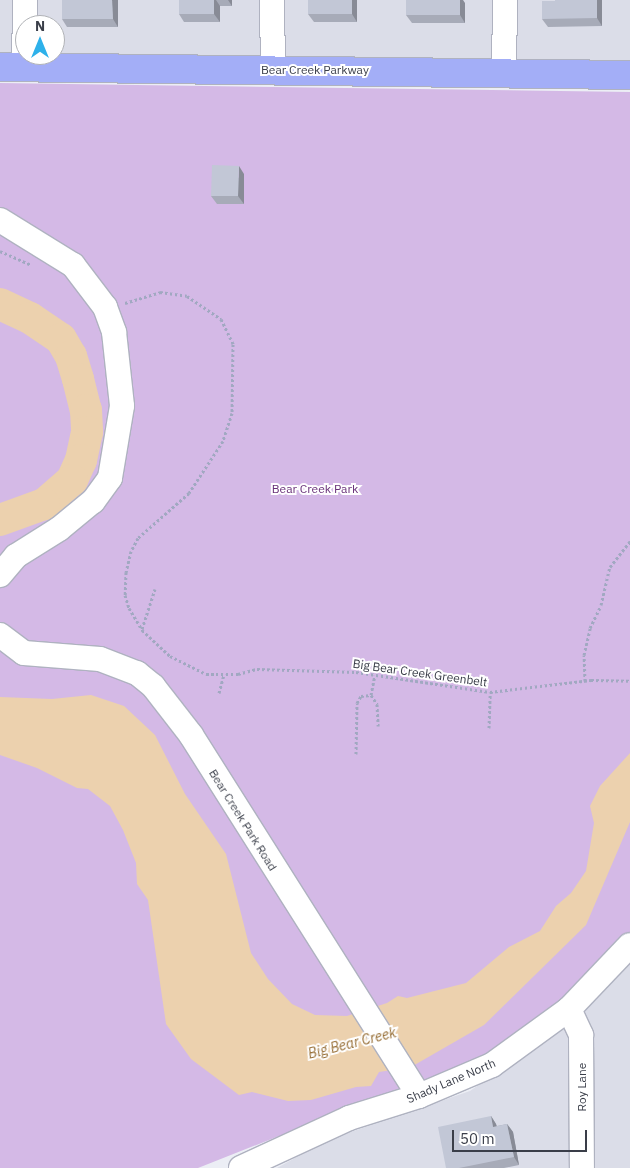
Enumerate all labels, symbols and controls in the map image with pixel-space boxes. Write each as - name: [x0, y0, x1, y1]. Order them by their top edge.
- north arrow: [15, 15, 65, 65]
- text: N: [35, 17, 45, 35]
- street label: Bear Creek Parkway: [261, 63, 369, 77]
- park label: Bear Creek Park: [272, 482, 358, 496]
- street label: Big Bear Creek Greenbelt: [352, 656, 488, 690]
- street label: Bear Creek Park Road: [206, 767, 280, 873]
- water label: Big Bear Creek: [306, 1024, 398, 1062]
- street label: Shady Lane North: [404, 1056, 498, 1106]
- street label: Roy Lane: [575, 1063, 589, 1111]
- scale bar: [455, 1120, 590, 1152]
- text: 50 m: [460, 1129, 495, 1148]

